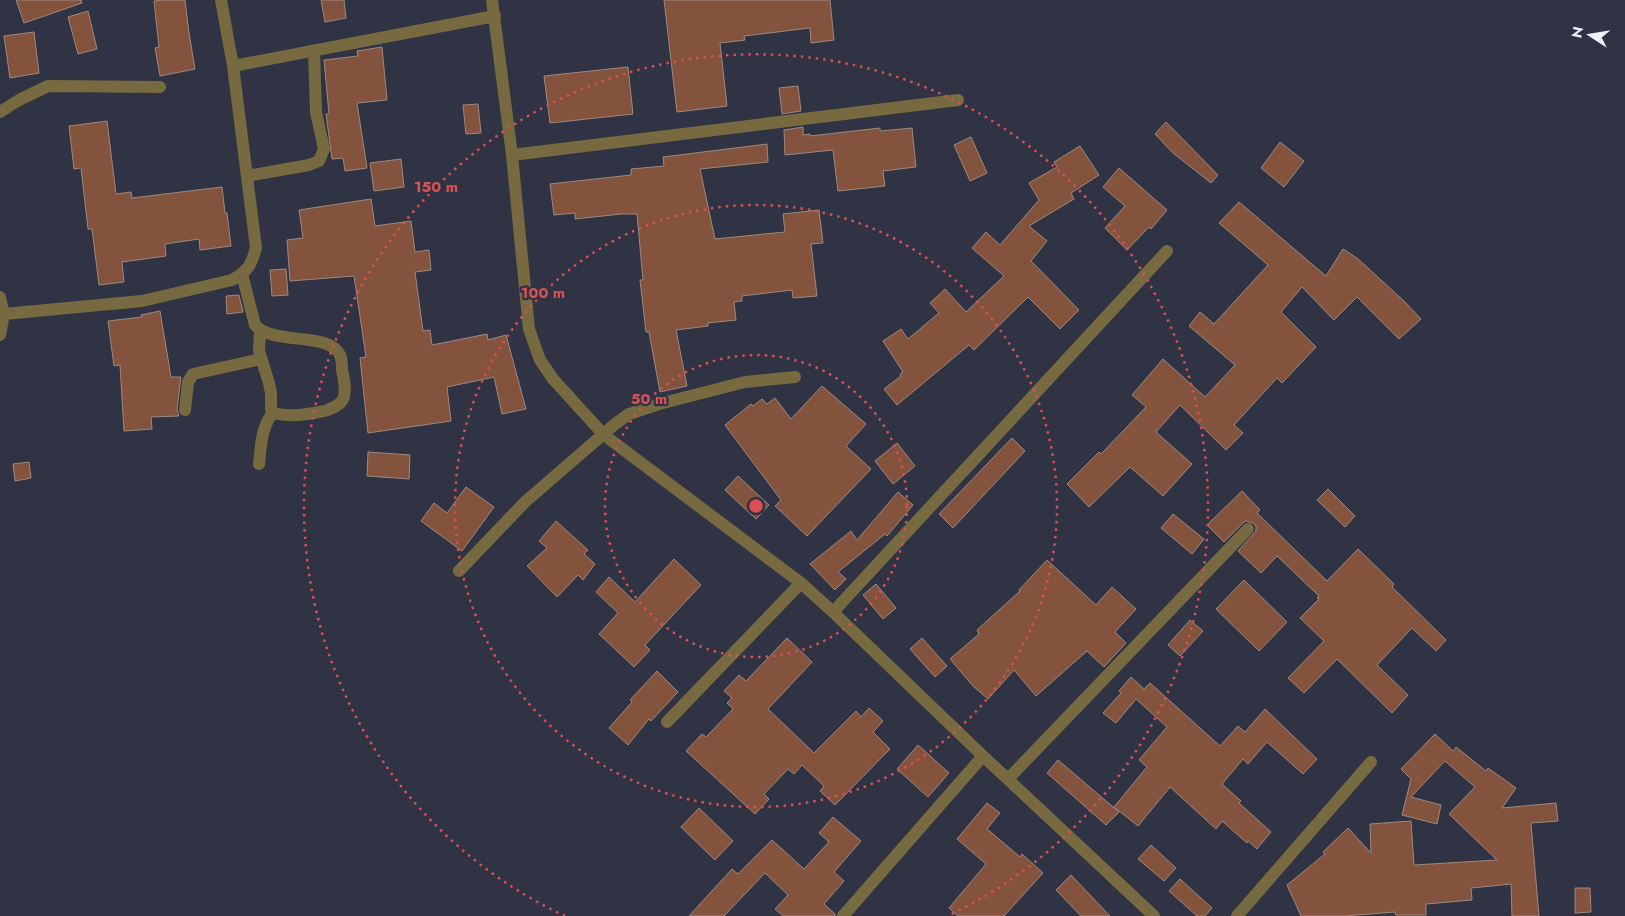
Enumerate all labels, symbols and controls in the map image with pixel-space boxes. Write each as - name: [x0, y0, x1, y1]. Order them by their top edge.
- north arrow: [1565, 10, 1615, 60]
- text: N: [1566, 25, 1588, 40]
- text: 150 m: [414, 176, 458, 198]
- text: 100 m: [521, 282, 565, 304]
- text: 50 m: [631, 388, 667, 410]
- centre of rings: [747, 497, 765, 515]

